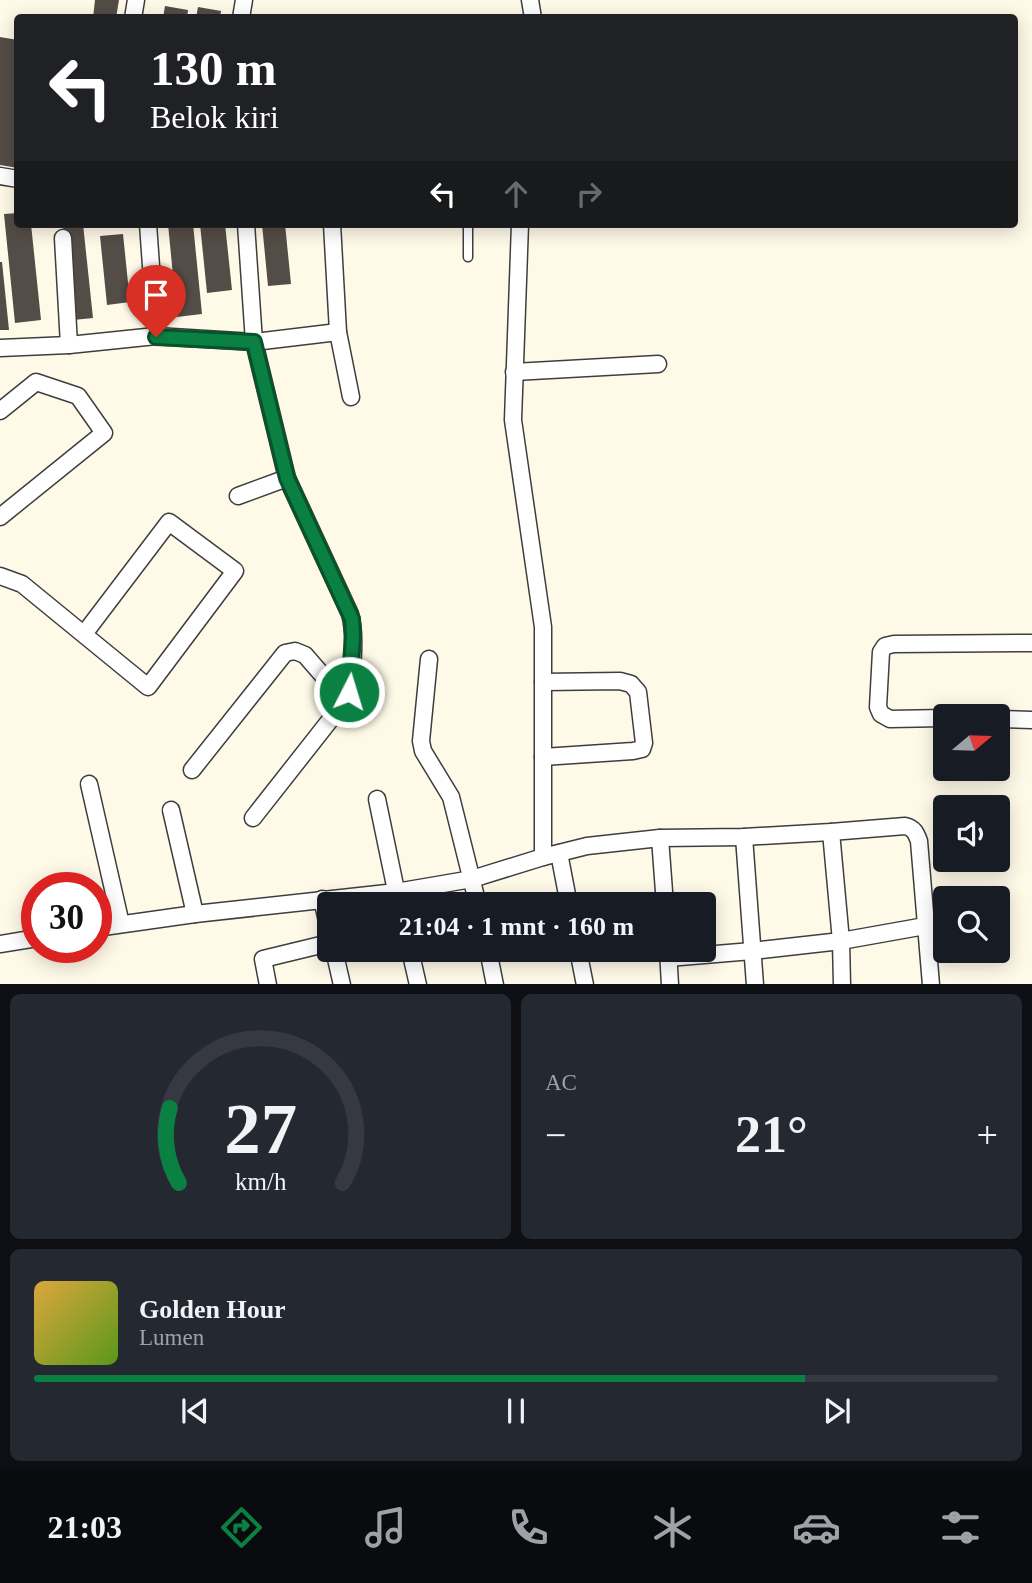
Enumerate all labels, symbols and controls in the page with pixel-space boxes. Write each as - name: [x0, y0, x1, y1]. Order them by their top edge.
- text: 130 m: [150, 41, 277, 96]
- icon: left: [35, 42, 126, 133]
- text: Belok kiri: [150, 99, 279, 135]
- icon: left: [424, 175, 462, 213]
- icon: ahead: [497, 175, 535, 213]
- icon: right: [570, 175, 608, 213]
- pin: [126, 265, 186, 337]
- icon: arrive: [137, 276, 175, 314]
- position arrow: [312, 655, 386, 729]
- north arrow: [933, 704, 1010, 780]
- map controls: [933, 704, 1010, 963]
- button: sound: [933, 795, 1010, 872]
- speed limit sign: 30: [21, 872, 112, 963]
- button: search: [933, 886, 1010, 963]
- text: 21:04 · 1 mnt · 160 m: [399, 912, 634, 941]
- text: AC: [545, 1070, 577, 1095]
- text: 27: [224, 1088, 297, 1169]
- text: 21°: [735, 1106, 808, 1163]
- text: −: [545, 1114, 566, 1156]
- text: +: [977, 1114, 998, 1156]
- text: km/h: [235, 1167, 287, 1194]
- text: Golden Hour: [139, 1295, 286, 1324]
- text: Lumen: [139, 1325, 204, 1350]
- icon: previous: [176, 1392, 214, 1430]
- icon: pause: [497, 1392, 535, 1430]
- icon: next: [818, 1392, 856, 1430]
- icon: directions: [217, 1503, 266, 1552]
- icon: music: [361, 1503, 410, 1552]
- icon: phone: [504, 1503, 553, 1552]
- icon: climate: [648, 1503, 697, 1552]
- icon: car: [792, 1503, 841, 1552]
- icon: filters: [936, 1503, 985, 1552]
- text: 21:03: [47, 1509, 122, 1545]

